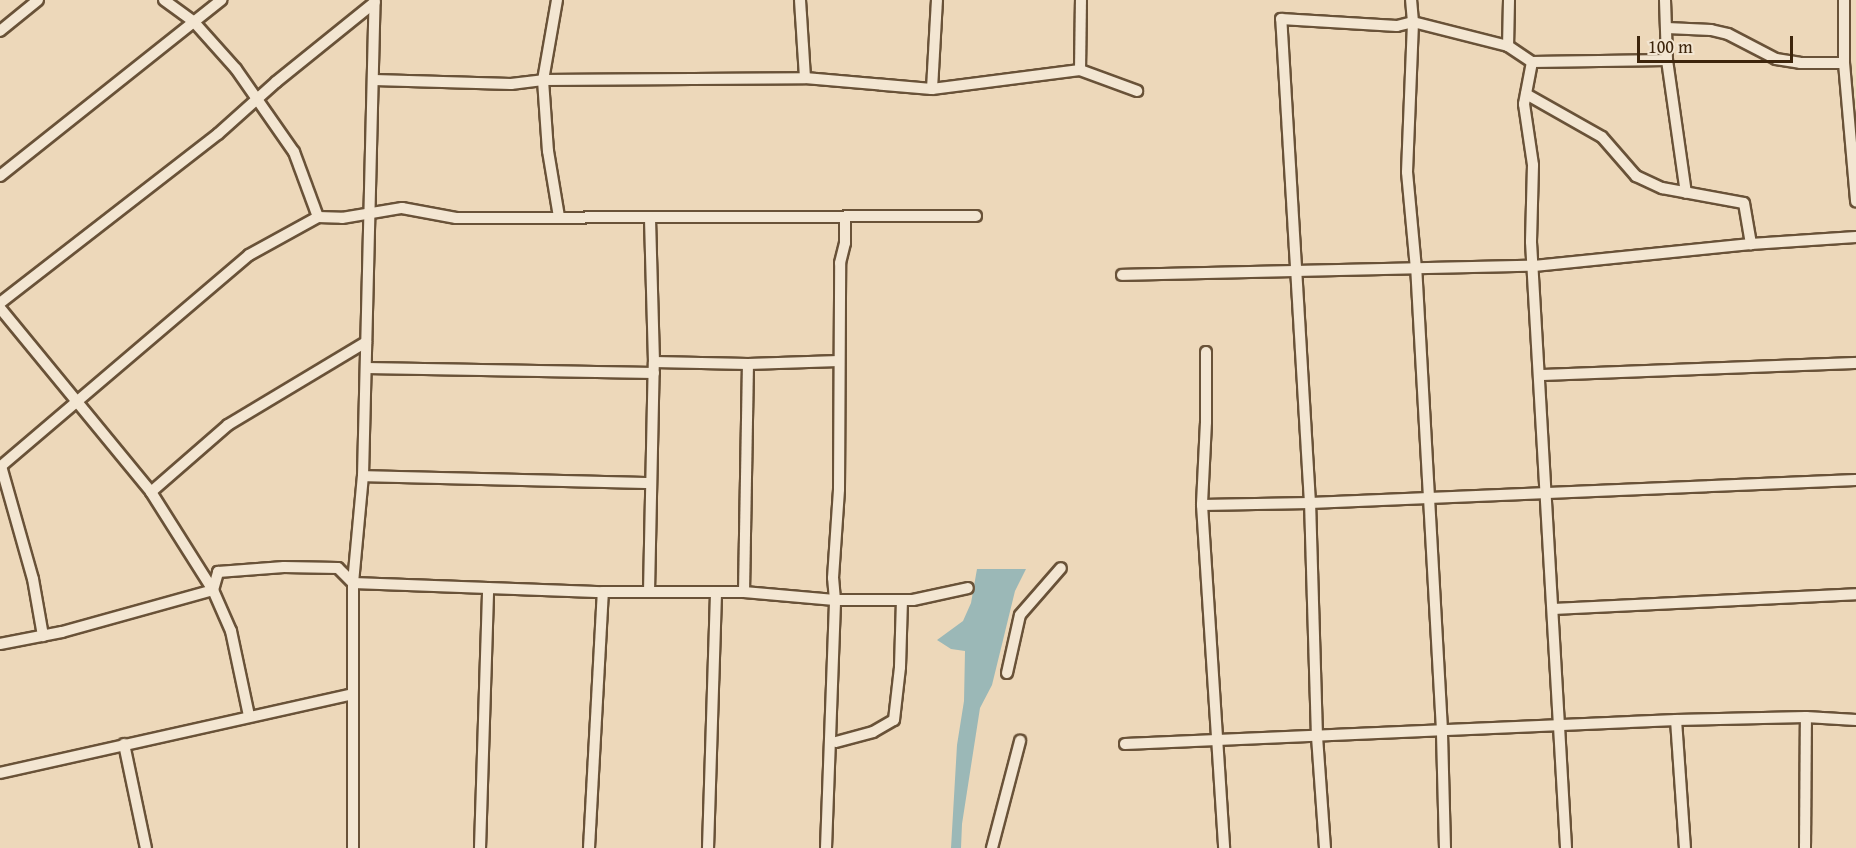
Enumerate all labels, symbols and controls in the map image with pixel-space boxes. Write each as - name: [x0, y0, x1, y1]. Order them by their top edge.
- scale bar: [1640, 24, 1796, 62]
- text: 100 m: [1648, 33, 1693, 60]

